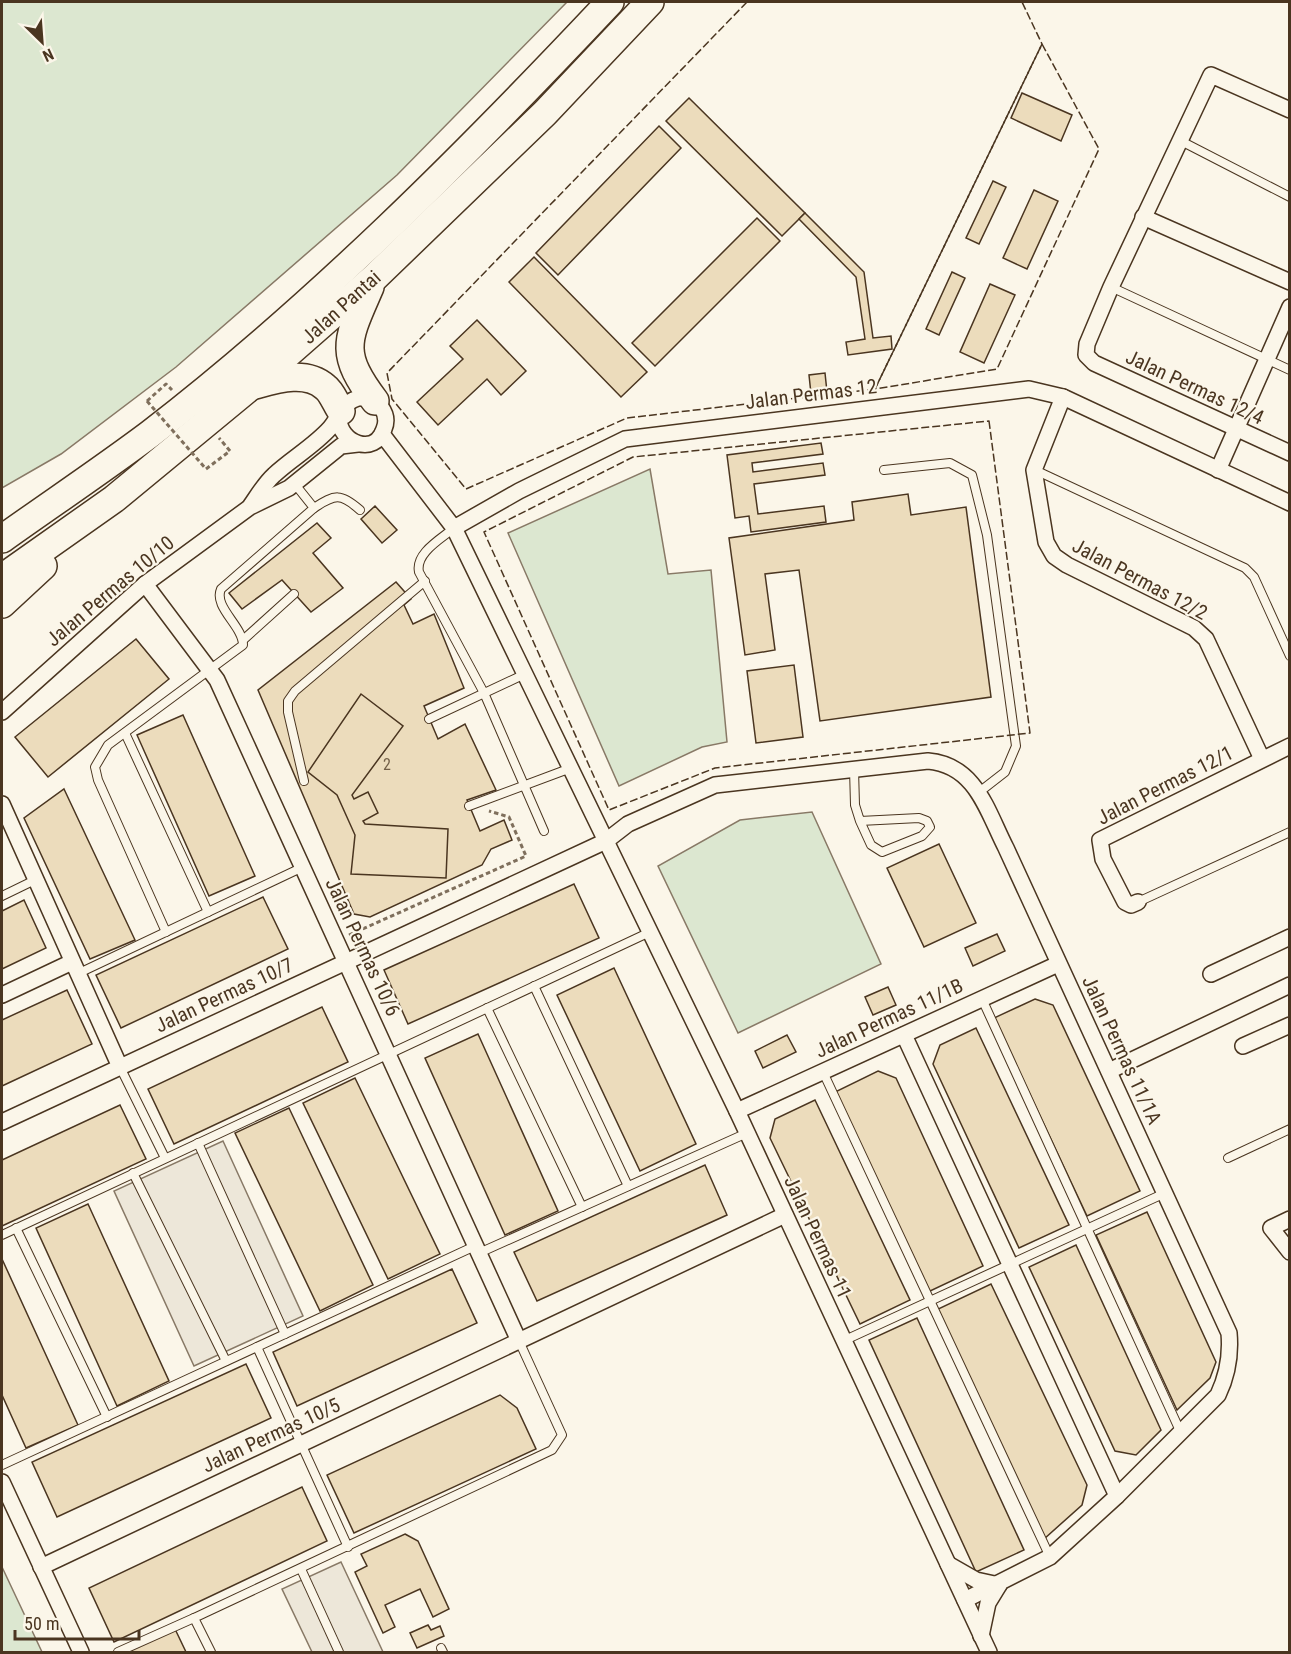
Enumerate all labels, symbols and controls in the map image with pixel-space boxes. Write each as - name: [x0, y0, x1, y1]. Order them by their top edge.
- north arrow: [12, 12, 72, 72]
- text: N: [40, 44, 57, 66]
- street label: Jalan Pantai: [297, 265, 385, 349]
- street label: Jalan Permas 12/4: [1122, 345, 1268, 430]
- street label: Jalan Permas 12: [744, 374, 878, 414]
- street label: Jalan Permas 10/10: [41, 531, 179, 651]
- street label: Jalan Permas 12/2: [1068, 533, 1212, 625]
- street label: Jalan Permas 12/1: [1093, 740, 1237, 830]
- house number: 2: [383, 755, 391, 774]
- street label: Jalan Permas 10/6: [321, 874, 405, 1020]
- street label: Jalan Permas 10/7: [151, 953, 297, 1037]
- street label: Jalan Permas 11/1A: [1077, 972, 1167, 1128]
- street label: Jalan Permas 11/1B: [811, 973, 967, 1063]
- street label: Jalan Permas 11: [779, 1172, 857, 1302]
- street label: Jalan Permas 10/5: [198, 1392, 344, 1477]
- scale bar: [15, 1603, 140, 1641]
- text: 50 m: [24, 1613, 59, 1634]

